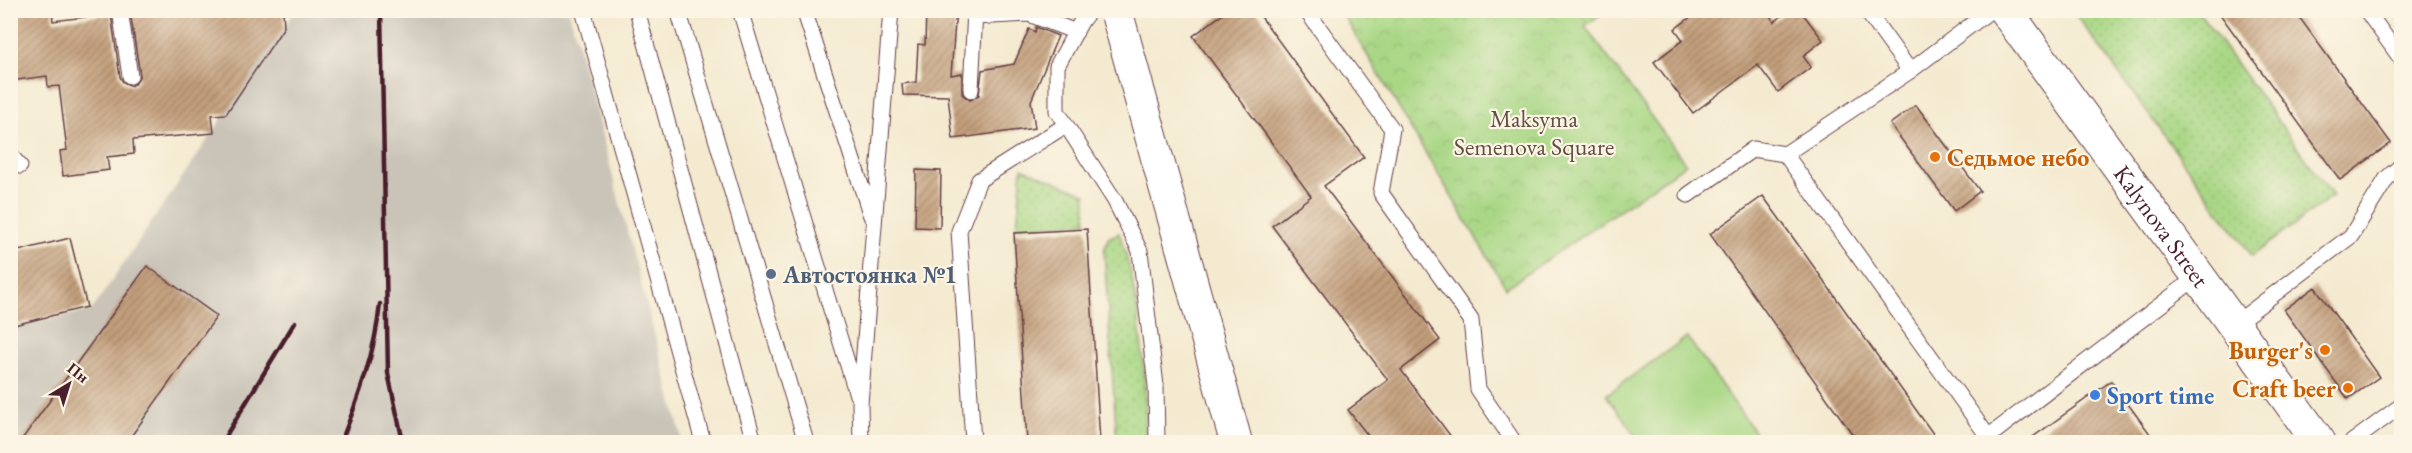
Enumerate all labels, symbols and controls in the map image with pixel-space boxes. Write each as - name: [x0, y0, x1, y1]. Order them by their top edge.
- park label: Maksyma Semenova Square: [1454, 103, 1614, 162]
- place label: Седьмое небо: [1947, 142, 2089, 173]
- marker: Седьмое небо: [1928, 150, 1942, 164]
- street label: Kalynova Street: [2107, 159, 2217, 294]
- place label: Автостоянка №1: [782, 259, 957, 290]
- marker: Автостоянка №1: [764, 267, 778, 281]
- place label: Burger's: [2229, 335, 2313, 367]
- marker: Burger's: [2318, 343, 2332, 357]
- north arrow: [39, 354, 99, 414]
- text: Пн: [63, 358, 93, 388]
- place label: Craft beer: [2232, 373, 2336, 404]
- place label: Sport time: [2107, 380, 2214, 411]
- marker: Craft beer: [2341, 381, 2355, 395]
- marker: Sport time: [2088, 388, 2102, 402]

